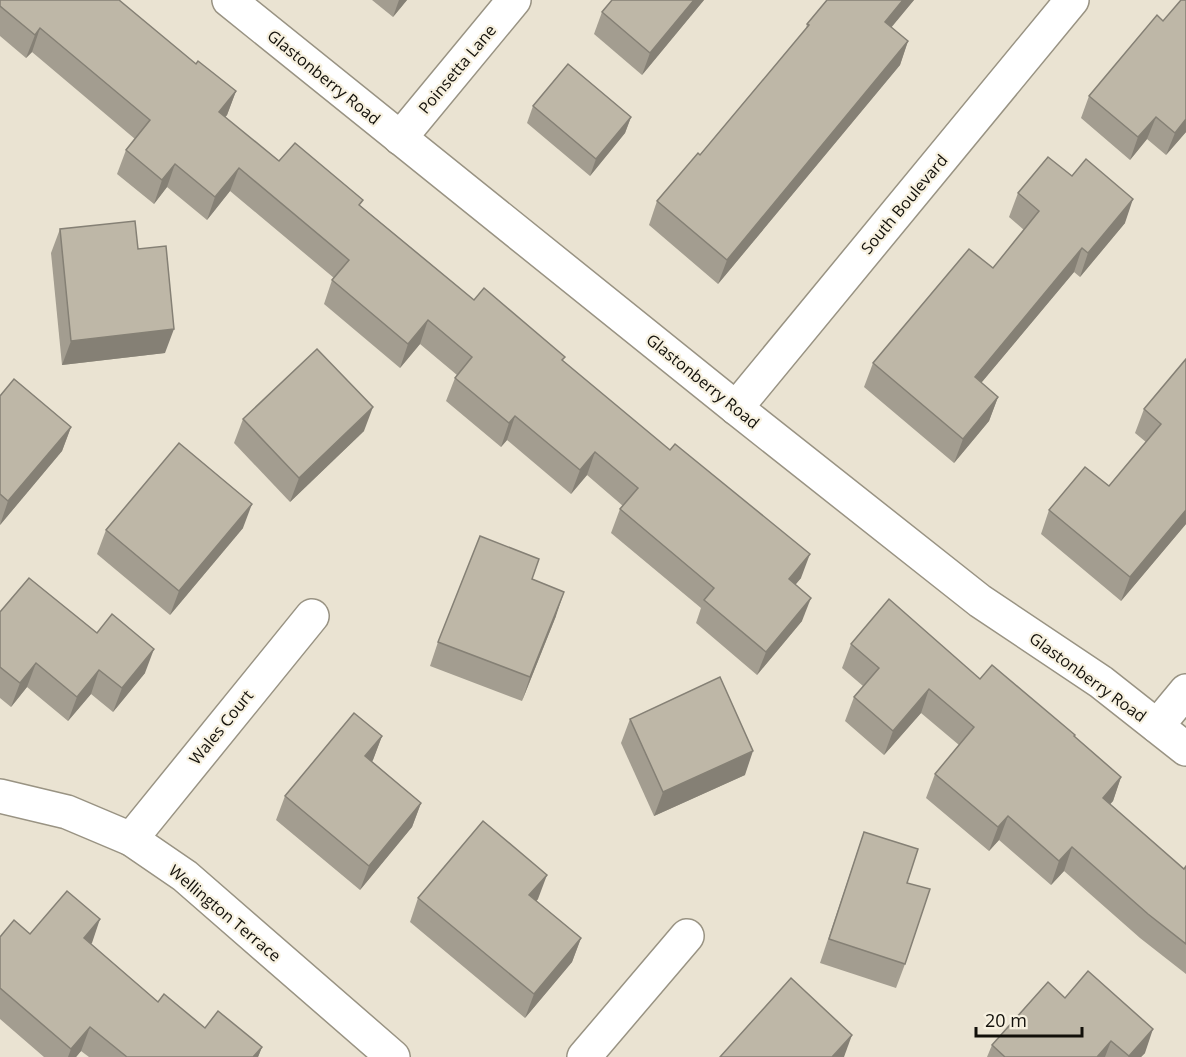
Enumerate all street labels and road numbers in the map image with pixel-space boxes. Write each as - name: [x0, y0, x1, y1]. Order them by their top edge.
- street label: Poinsetta Lane: [413, 20, 501, 118]
- street label: Glastonberry Road: [263, 25, 385, 129]
- street label: South Boulevard: [856, 149, 952, 259]
- street label: Glastonberry Road: [642, 329, 764, 433]
- street label: Glastonberry Road: [1025, 627, 1151, 727]
- street label: Wales Court: [184, 685, 258, 769]
- street label: Wellington Terrace: [164, 860, 286, 966]

